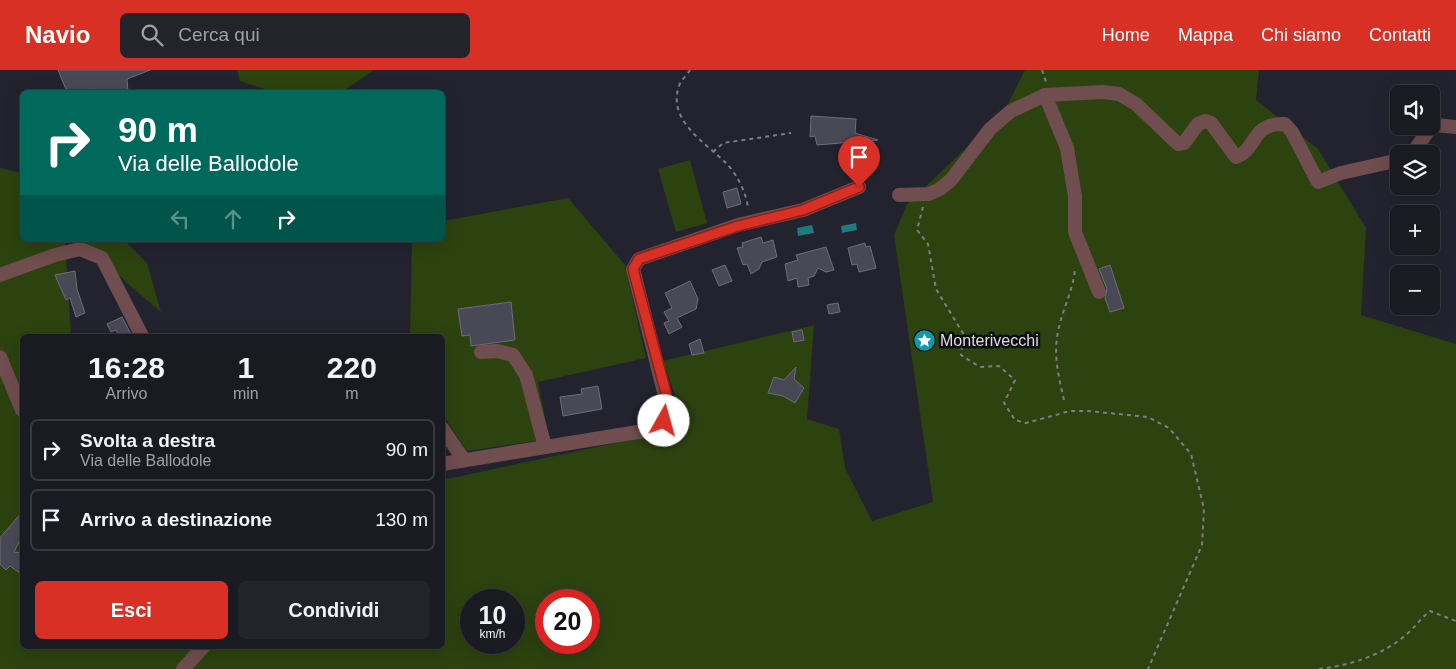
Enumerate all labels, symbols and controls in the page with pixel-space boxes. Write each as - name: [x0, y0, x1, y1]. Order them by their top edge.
- search box: [120, 13, 470, 58]
- text: Navio: [25, 21, 90, 48]
- icon: search: [138, 21, 166, 49]
- text: Cerca qui: [178, 24, 260, 45]
- text: Home: [1102, 25, 1150, 45]
- text: Mappa: [1178, 25, 1233, 45]
- text: Chi siamo: [1261, 25, 1341, 45]
- text: Contatti: [1369, 25, 1431, 45]
- map controls: [1390, 85, 1440, 315]
- button: sound: [1390, 85, 1440, 135]
- icon: right: [35, 110, 100, 175]
- text: 90 m: [118, 110, 198, 149]
- pin: [838, 136, 880, 187]
- icon: arrive: [845, 143, 873, 171]
- button: layers: [1390, 145, 1440, 195]
- text: Via delle Ballodole: [118, 151, 299, 176]
- icon: left: [166, 205, 194, 233]
- icon: ahead: [219, 205, 247, 233]
- icon: right: [272, 205, 300, 233]
- button: +: [1390, 205, 1440, 255]
- button: −: [1390, 265, 1440, 315]
- place icon: Monterivecchi: [912, 328, 936, 352]
- place label: Monterivecchi: [940, 332, 1039, 349]
- text: 16:28: [88, 351, 165, 384]
- text: 1: [237, 351, 254, 384]
- text: 220: [327, 351, 377, 384]
- text: Arrivo: [106, 385, 147, 402]
- text: min: [233, 385, 259, 402]
- text: m: [345, 385, 358, 402]
- position arrow: [637, 394, 689, 446]
- text: Svolta a destra: [80, 430, 215, 451]
- icon: right: [37, 436, 65, 464]
- text: 90 m: [386, 439, 428, 460]
- text: Via delle Ballodole: [80, 452, 211, 469]
- icon: arrive: [37, 506, 65, 534]
- text: Arrivo a destinazione: [80, 509, 272, 530]
- text: 130 m: [375, 509, 428, 530]
- button: Esci: [35, 581, 228, 639]
- button: Condividi: [238, 581, 430, 639]
- speed limit sign: 20: [535, 589, 600, 654]
- text: 10: [479, 601, 506, 629]
- text: km/h: [479, 627, 506, 641]

